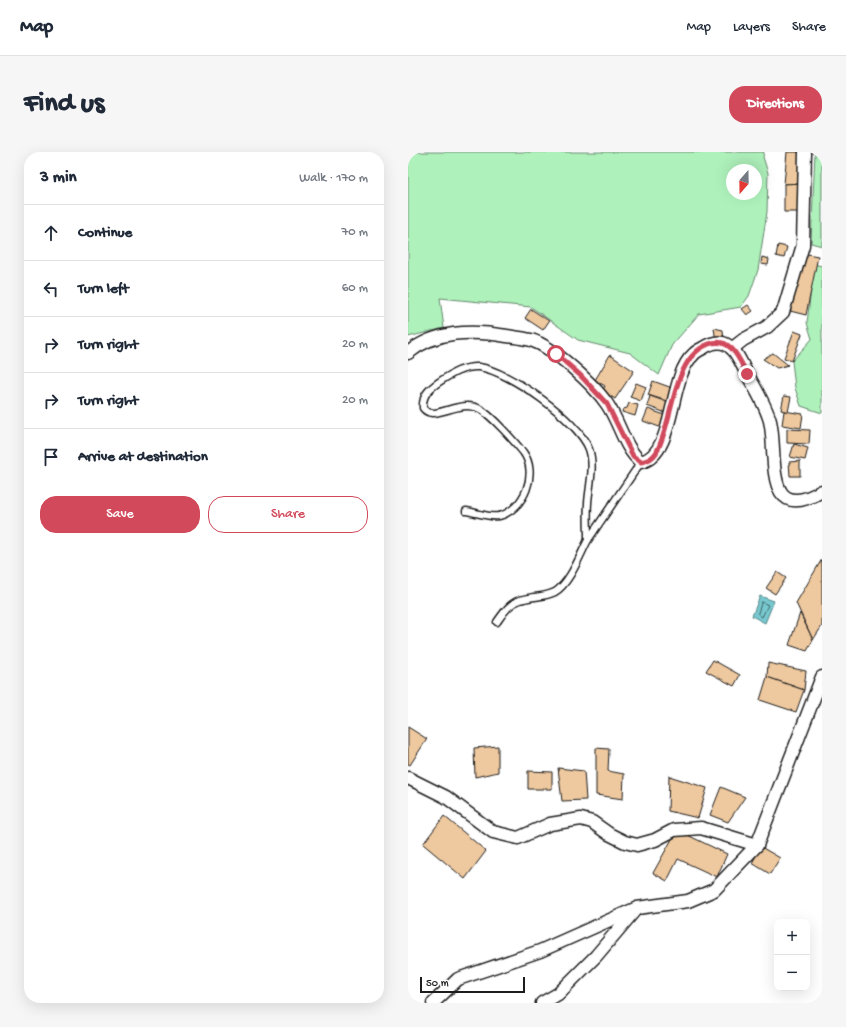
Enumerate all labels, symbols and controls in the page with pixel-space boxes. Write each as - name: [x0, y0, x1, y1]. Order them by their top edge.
- text: Map: [20, 16, 53, 39]
- text: Map: [687, 19, 711, 36]
- text: Layers: [733, 19, 770, 36]
- text: Share: [792, 19, 826, 36]
- button: Directions: [729, 86, 822, 123]
- text: Find us: [24, 88, 104, 121]
- north arrow: [726, 164, 762, 200]
- text: 3 min: [40, 168, 77, 188]
- text: Walk · 170 m: [299, 171, 368, 186]
- icon: ahead: [40, 222, 62, 244]
- text: Continue: [78, 224, 132, 242]
- text: 70 m: [342, 225, 368, 240]
- icon: left: [40, 278, 62, 300]
- text: Turn left: [78, 280, 129, 298]
- text: 60 m: [342, 281, 368, 296]
- icon: right: [40, 334, 62, 356]
- text: Turn right: [78, 336, 138, 354]
- text: 20 m: [342, 337, 368, 352]
- route start: [547, 345, 565, 363]
- route end: [738, 365, 756, 383]
- icon: right: [40, 390, 62, 412]
- text: Turn right: [78, 392, 138, 410]
- text: 20 m: [342, 393, 368, 408]
- icon: arrive: [40, 446, 62, 468]
- text: Arrive at destination: [78, 448, 208, 466]
- button: Save: [40, 496, 200, 533]
- button: Share: [208, 496, 368, 533]
- map controls: [774, 919, 810, 991]
- button: +: [774, 919, 810, 955]
- button: −: [774, 955, 810, 991]
- scale bar: [420, 975, 525, 994]
- text: 50 m: [426, 978, 448, 990]

